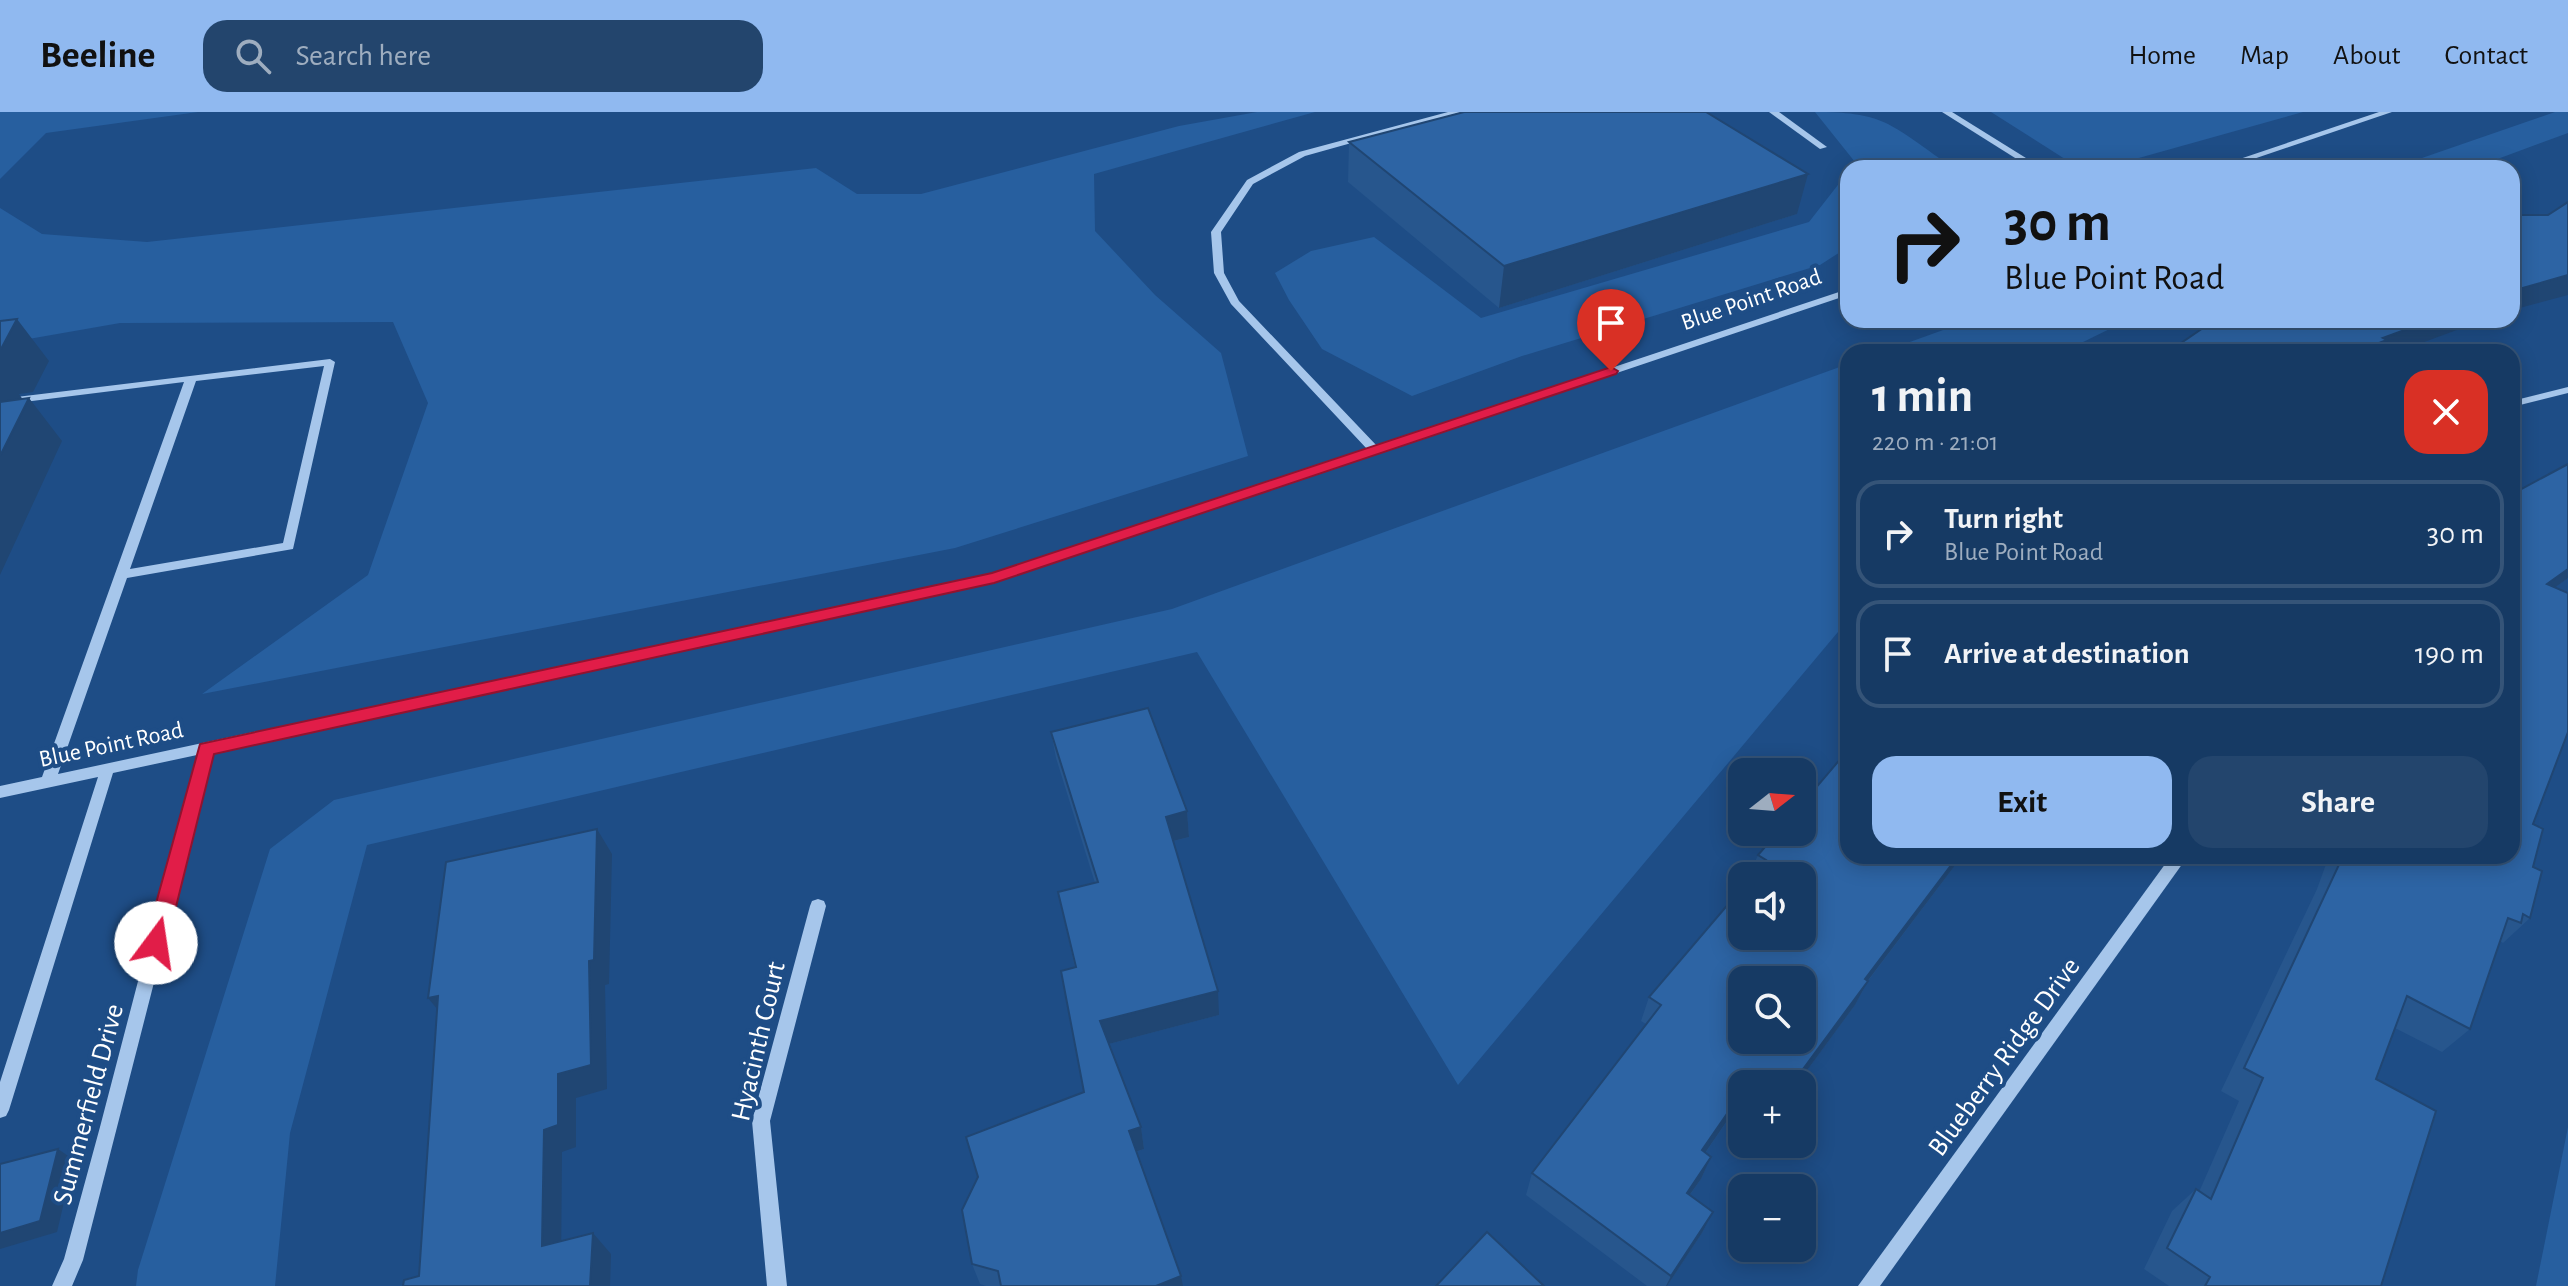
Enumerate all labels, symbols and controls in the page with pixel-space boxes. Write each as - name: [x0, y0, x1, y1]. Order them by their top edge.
- search box: [203, 20, 763, 92]
- icon: search: [231, 34, 275, 78]
- text: Beeline: [40, 37, 155, 75]
- text: Search here: [295, 41, 431, 71]
- text: Home: [2129, 42, 2196, 70]
- text: Map: [2240, 42, 2289, 70]
- text: About: [2333, 42, 2401, 70]
- text: Contact: [2445, 42, 2528, 70]
- icon: right: [1872, 192, 1976, 296]
- text: 30 m: [2004, 195, 2111, 251]
- text: Blue Point Road: [2004, 260, 2224, 296]
- street label: Blue Point Road: [1678, 265, 1825, 335]
- pin: [1577, 289, 1645, 371]
- icon: arrive: [1589, 301, 1633, 345]
- button: close: [2404, 370, 2488, 454]
- text: 1 min: [1872, 373, 1973, 421]
- text: 220 m · 21:01: [1872, 429, 1998, 455]
- text: Turn right: [1944, 504, 2063, 534]
- icon: right: [1876, 512, 1920, 556]
- text: 30 m: [2427, 519, 2484, 549]
- text: Blue Point Road: [1944, 539, 2103, 565]
- icon: arrive: [1876, 632, 1920, 676]
- text: Arrive at destination: [1944, 639, 2190, 669]
- text: 190 m: [2415, 639, 2484, 669]
- street label: Blue Point Road: [37, 718, 186, 772]
- button: Exit: [1872, 756, 2172, 848]
- button: Share: [2188, 756, 2488, 848]
- north arrow: [1728, 758, 1816, 846]
- map controls: [1728, 758, 1816, 1262]
- button: sound: [1728, 862, 1816, 950]
- position arrow: [114, 901, 198, 985]
- street label: Blueberry Ridge Drive: [1923, 953, 2086, 1162]
- street label: Hyacinth Court: [727, 959, 791, 1124]
- button: search: [1728, 966, 1816, 1054]
- street label: Summerfield Drive: [49, 1001, 129, 1208]
- button: +: [1728, 1070, 1816, 1158]
- button: −: [1728, 1174, 1816, 1262]

